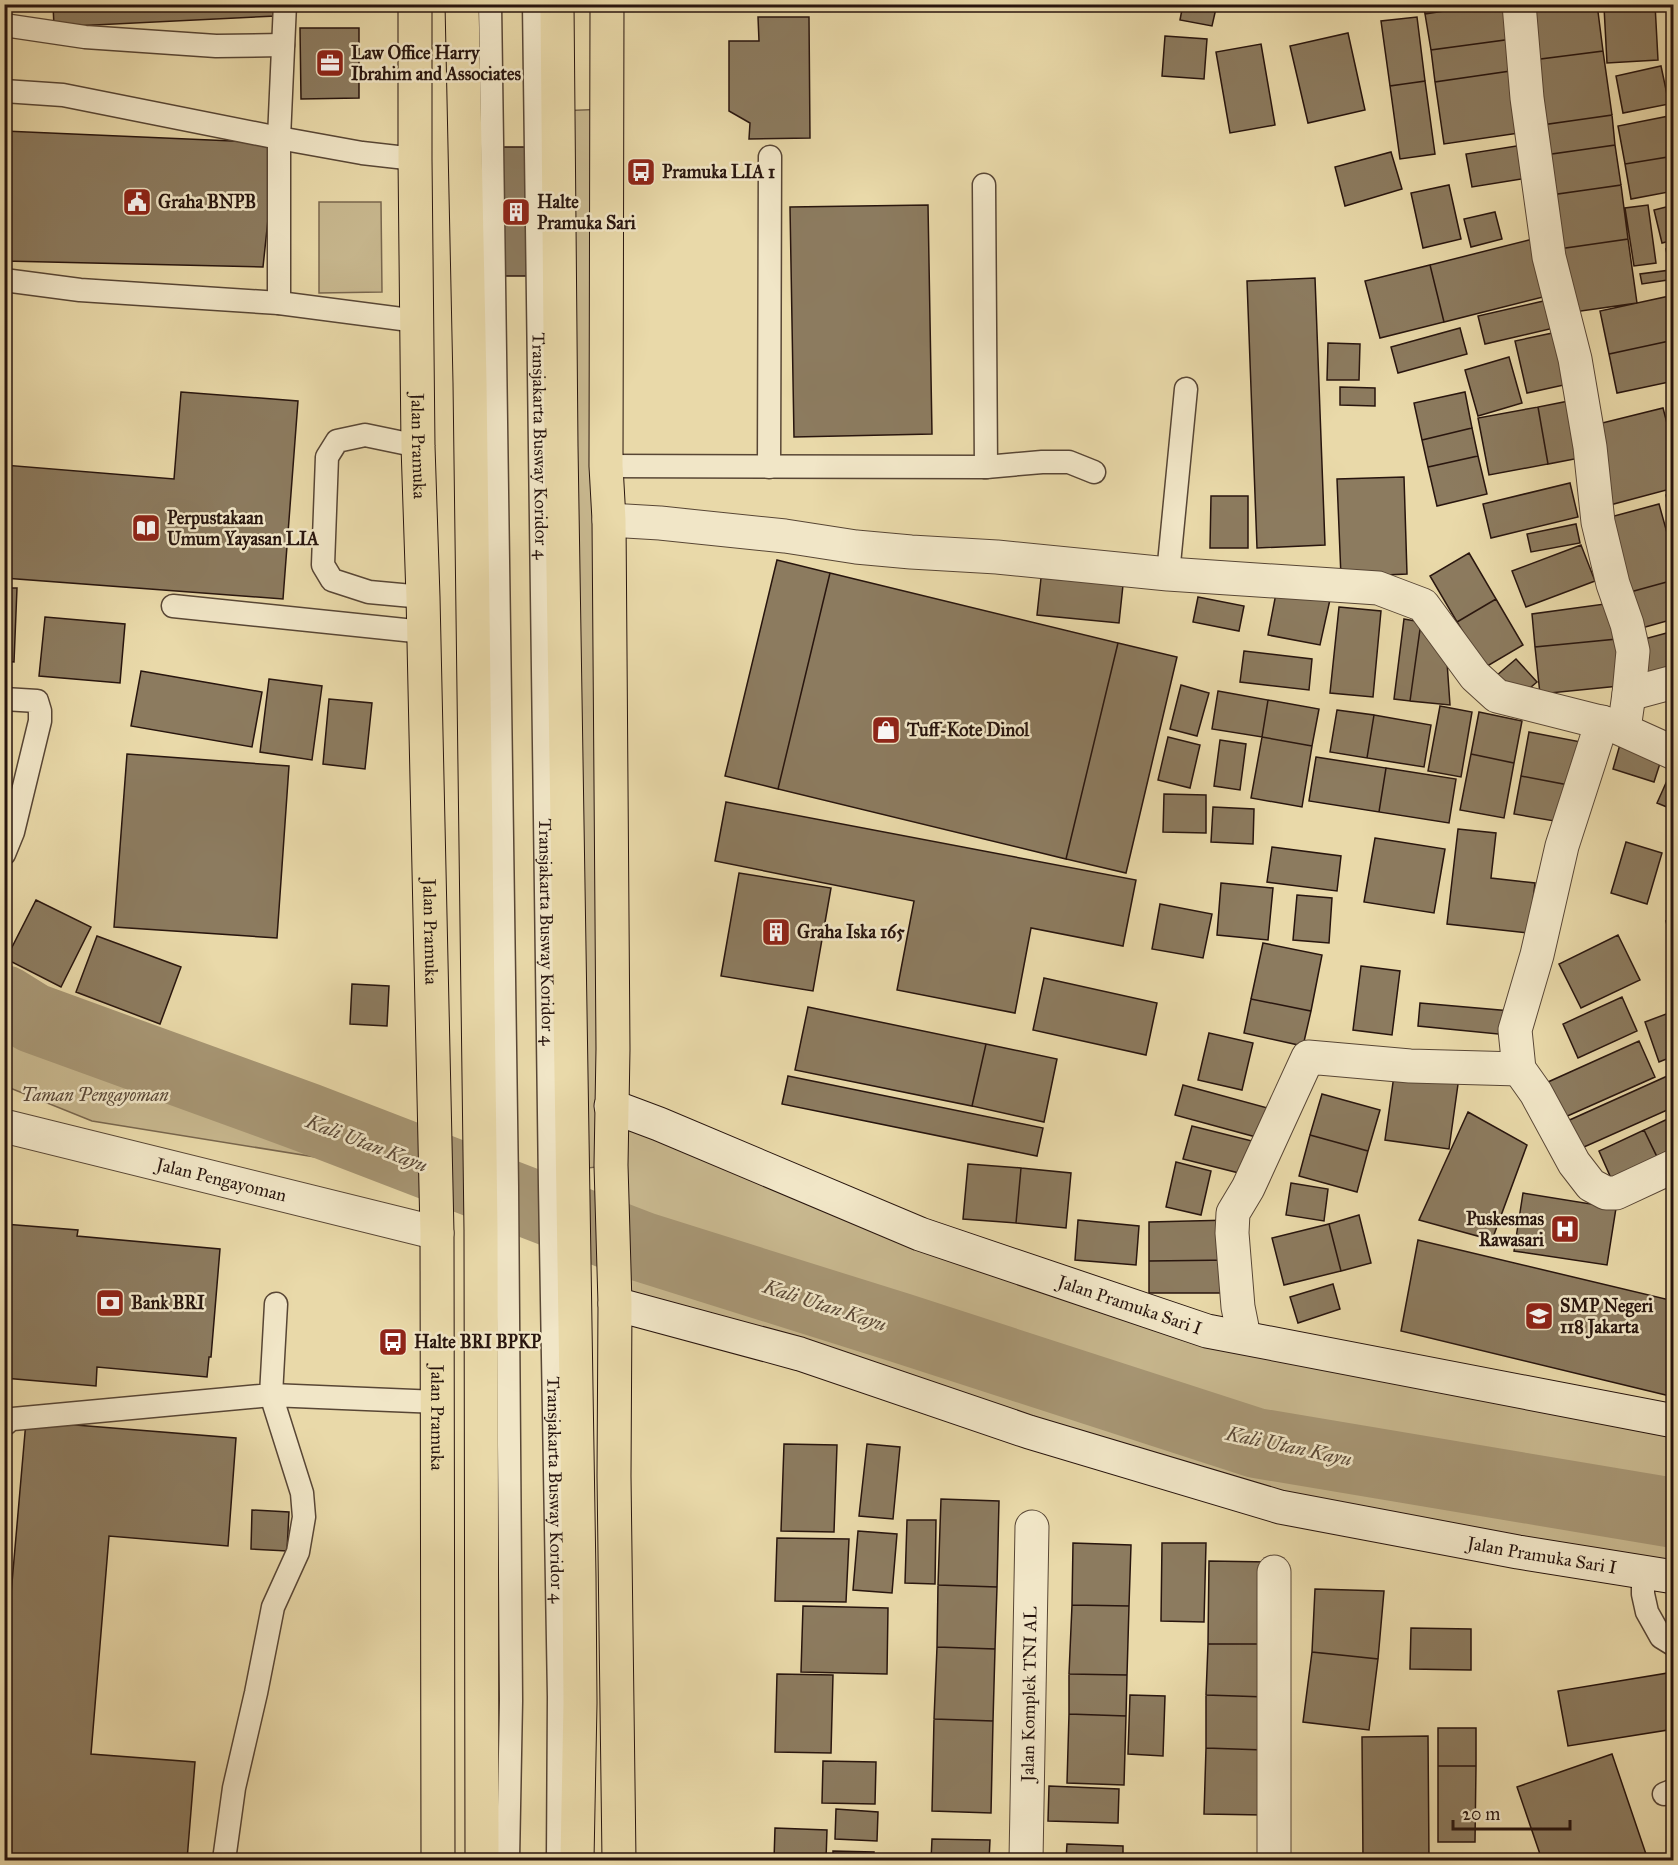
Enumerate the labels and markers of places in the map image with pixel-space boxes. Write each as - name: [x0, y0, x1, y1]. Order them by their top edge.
- place label: Law Office Harry Ibrahim and Associates: [351, 42, 521, 85]
- office icon: Law Office Harry Ibrahim and Associates: [314, 47, 346, 79]
- bus stop icon: Pramuka LIA 1: [625, 156, 657, 188]
- place label: Pramuka LIA 1: [662, 161, 775, 183]
- public building icon: Graha BNPB: [121, 186, 153, 218]
- place label: Graha BNPB: [158, 191, 256, 213]
- place label: Halte Pramuka Sari: [537, 191, 637, 234]
- building icon: Halte Pramuka Sari: [500, 196, 532, 228]
- place label: Perpustakaan Umum Yayasan LIA: [167, 507, 320, 551]
- library icon: Perpustakaan Umum Yayasan LIA: [130, 512, 162, 544]
- shop icon: Tuff-Kote Dinol: [870, 714, 902, 746]
- place label: Tuff-Kote Dinol: [906, 719, 1030, 741]
- building icon: Graha Iska 165: [760, 916, 792, 948]
- place label: Graha Iska 165: [797, 921, 905, 943]
- place label: Puskesmas Rawasari: [1466, 1208, 1545, 1251]
- hospital icon: Puskesmas Rawasari: [1549, 1213, 1581, 1245]
- bank icon: Bank BRI: [94, 1287, 126, 1319]
- place label: Bank BRI: [131, 1292, 205, 1314]
- place label: SMP Negeri 118 Jakarta: [1560, 1295, 1654, 1339]
- school or university icon: SMP Negeri 118 Jakarta: [1523, 1300, 1555, 1332]
- bus stop icon: Halte BRI BPKP: [377, 1326, 409, 1358]
- place label: Halte BRI BPKP: [414, 1331, 542, 1353]

